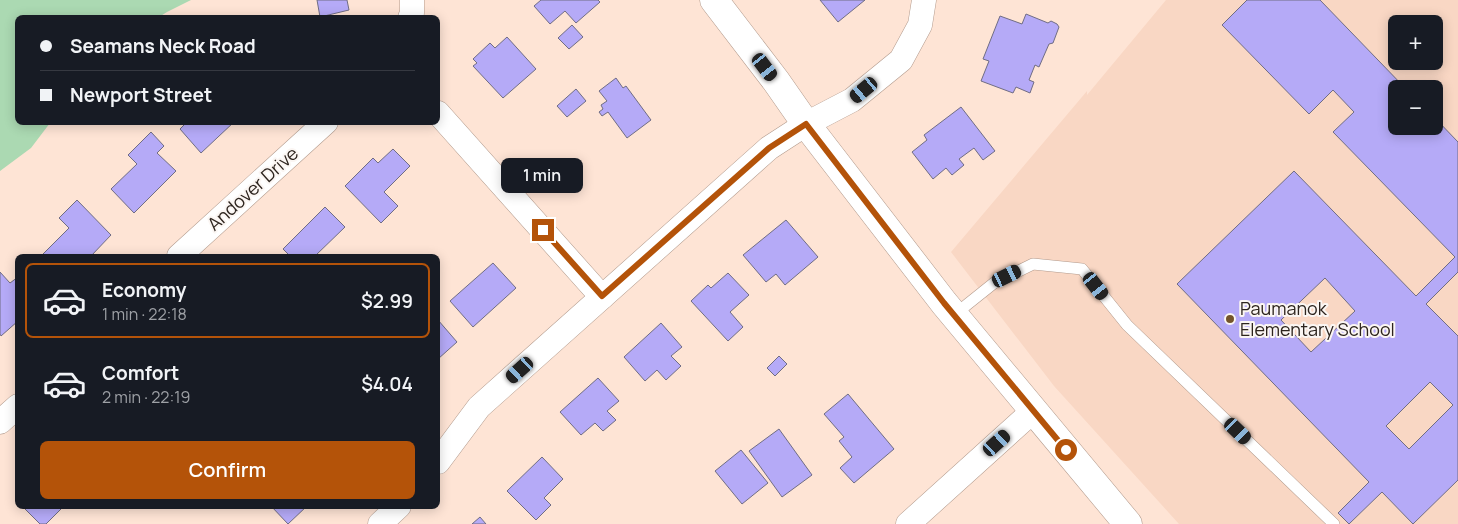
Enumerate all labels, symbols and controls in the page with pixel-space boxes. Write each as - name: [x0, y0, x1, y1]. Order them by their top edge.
- map controls: [1388, 15, 1443, 135]
- button: +: [1388, 15, 1443, 70]
- text: Seamans Neck Road: [70, 33, 256, 59]
- car: [749, 51, 780, 83]
- car: [847, 75, 880, 105]
- button: −: [1388, 80, 1443, 135]
- text: Newport Street: [70, 82, 212, 108]
- street label: Andover Drive: [202, 141, 303, 235]
- callout: 1 min: [502, 158, 584, 192]
- text: 1 min: [523, 164, 561, 186]
- route end: [532, 219, 554, 241]
- car: [990, 263, 1023, 289]
- car: [1080, 270, 1111, 302]
- text: Economy: [102, 277, 186, 303]
- icon: car: [42, 278, 87, 323]
- text: $2.99: [361, 288, 413, 314]
- place label: Paumanok Elementary School: [1240, 296, 1395, 341]
- text: 1 min · 22:18: [102, 303, 187, 325]
- marker: Paumanok Elementary School: [1224, 313, 1236, 325]
- car: [503, 354, 536, 386]
- text: Comfort: [102, 360, 179, 386]
- icon: car: [42, 361, 87, 406]
- text: $4.04: [361, 371, 413, 397]
- text: 2 min · 22:19: [102, 386, 190, 408]
- car: [1222, 415, 1254, 447]
- car: [980, 427, 1013, 459]
- route start: [1055, 439, 1077, 461]
- button: Confirm: [40, 441, 415, 499]

